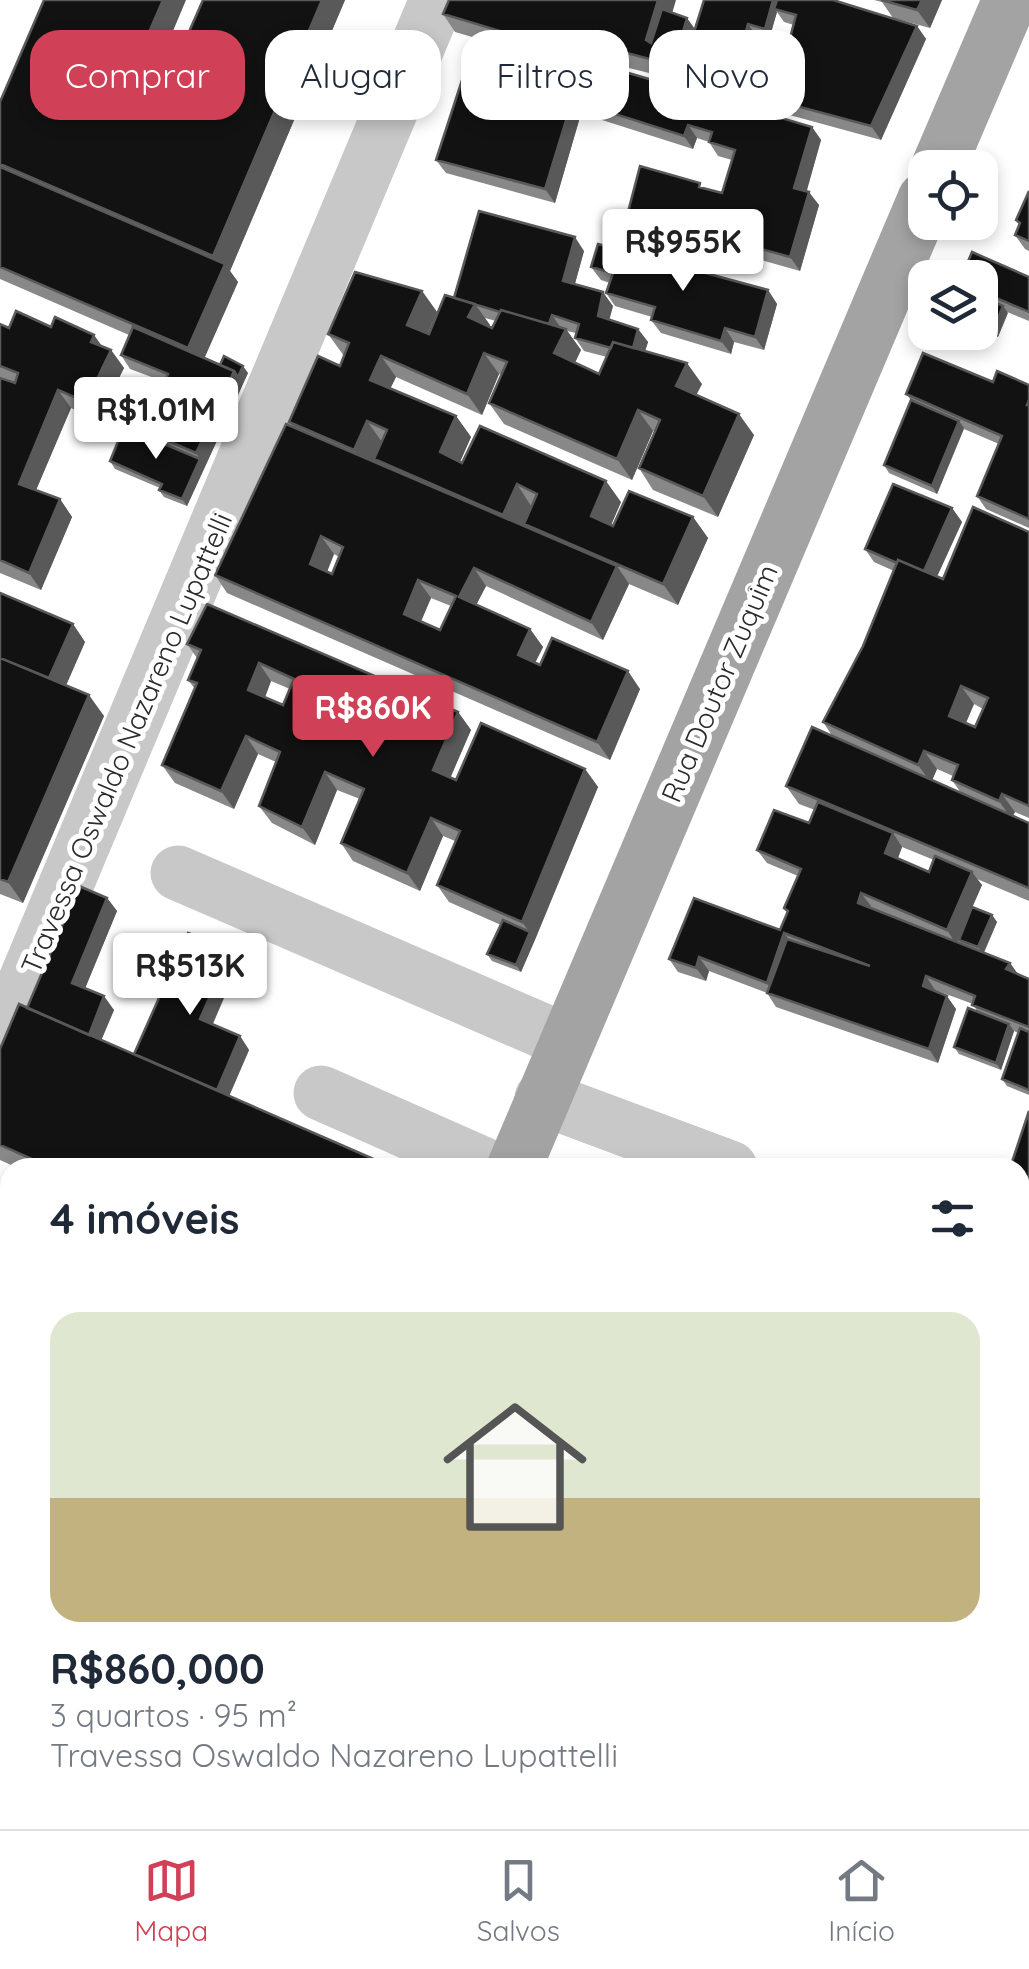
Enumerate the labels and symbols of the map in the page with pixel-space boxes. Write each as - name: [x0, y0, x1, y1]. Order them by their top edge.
- pin: R$955K: [602, 209, 764, 294]
- pin: R$1.01M: [64, 377, 248, 462]
- street label: Travessa Oswaldo Nazareno Lupattelli: [13, 507, 239, 979]
- street label: Rua Doutor Zuquim: [653, 559, 785, 807]
- pin: R$860K: [292, 675, 454, 760]
- pin: R$513K: [109, 933, 271, 1018]

